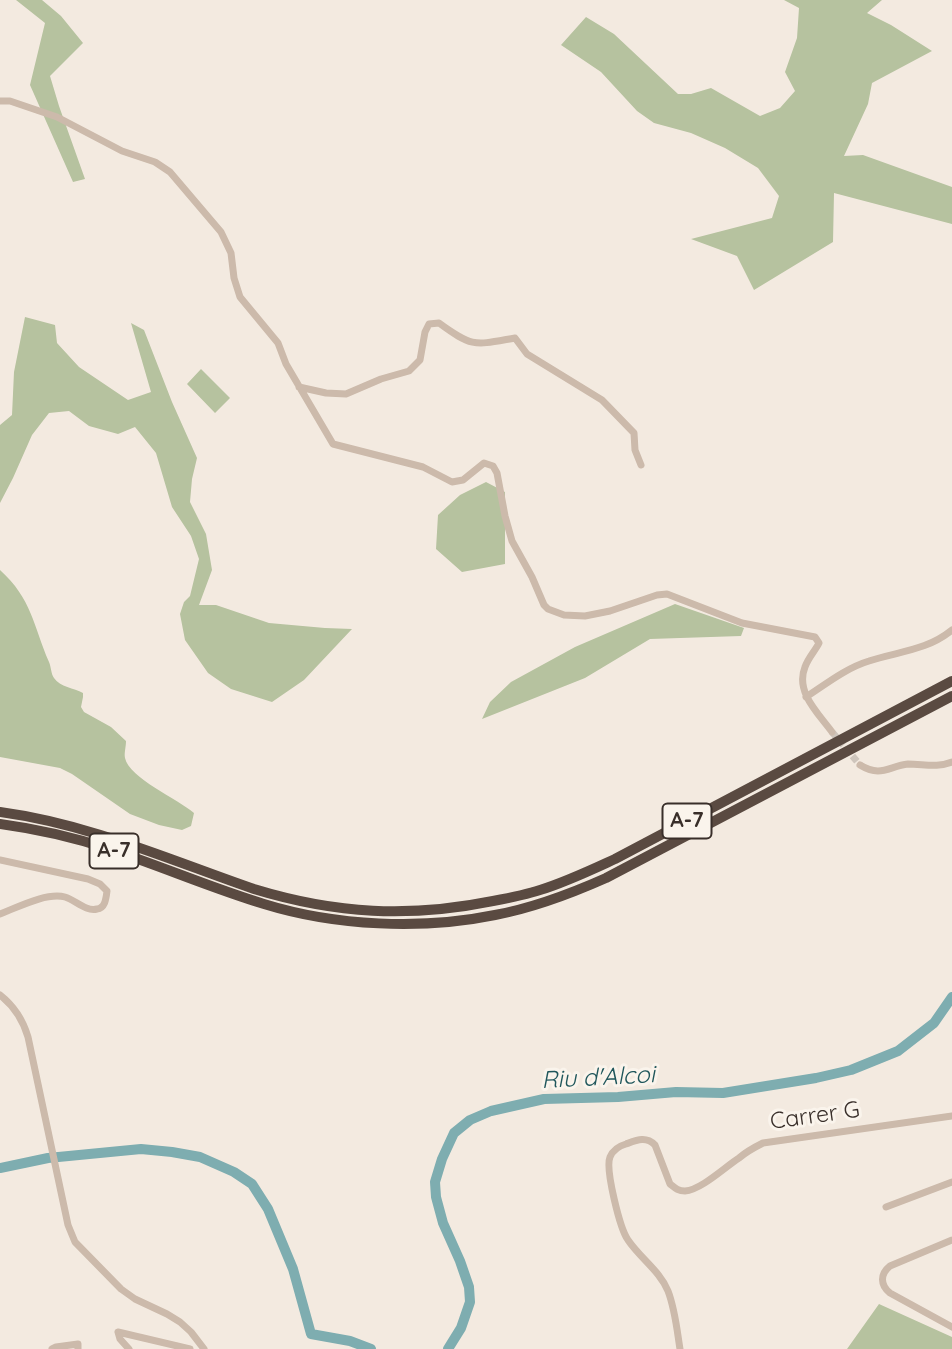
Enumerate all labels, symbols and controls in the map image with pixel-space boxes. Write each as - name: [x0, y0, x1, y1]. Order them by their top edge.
- road number: A-7: [662, 804, 712, 838]
- road number: A-7: [90, 834, 138, 868]
- water label: Riu d'Alcoi: [541, 1061, 655, 1095]
- street label: Carrer G: [768, 1096, 862, 1136]

